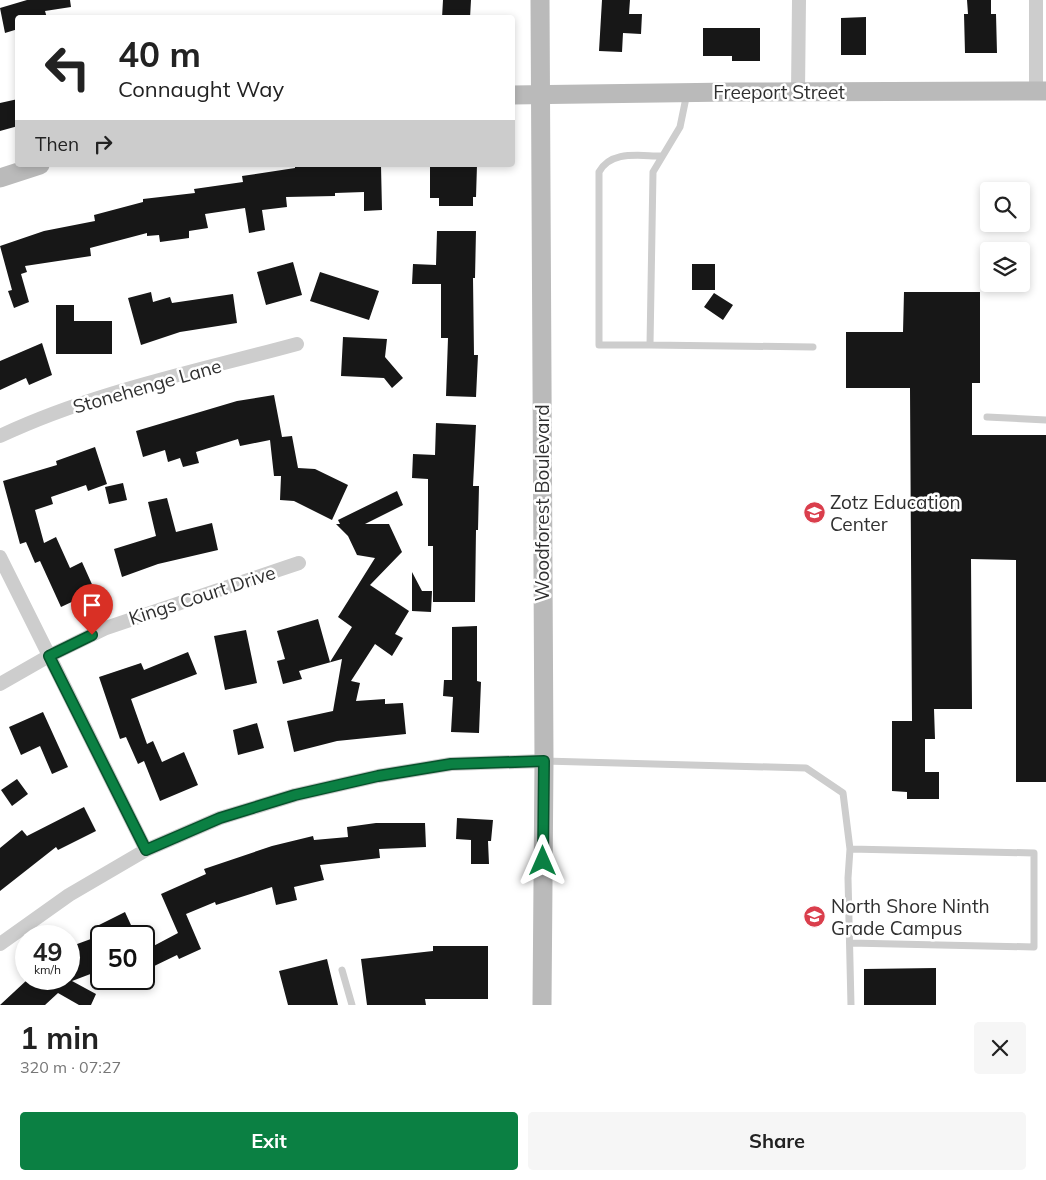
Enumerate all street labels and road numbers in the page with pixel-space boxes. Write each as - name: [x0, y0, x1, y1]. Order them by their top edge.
- street label: Freeport Street: [713, 80, 845, 104]
- street label: Stonehenge Lane: [70, 353, 224, 419]
- street label: Woodforest Boulevard: [530, 404, 554, 602]
- street label: Kings Court Drive: [126, 560, 278, 630]

